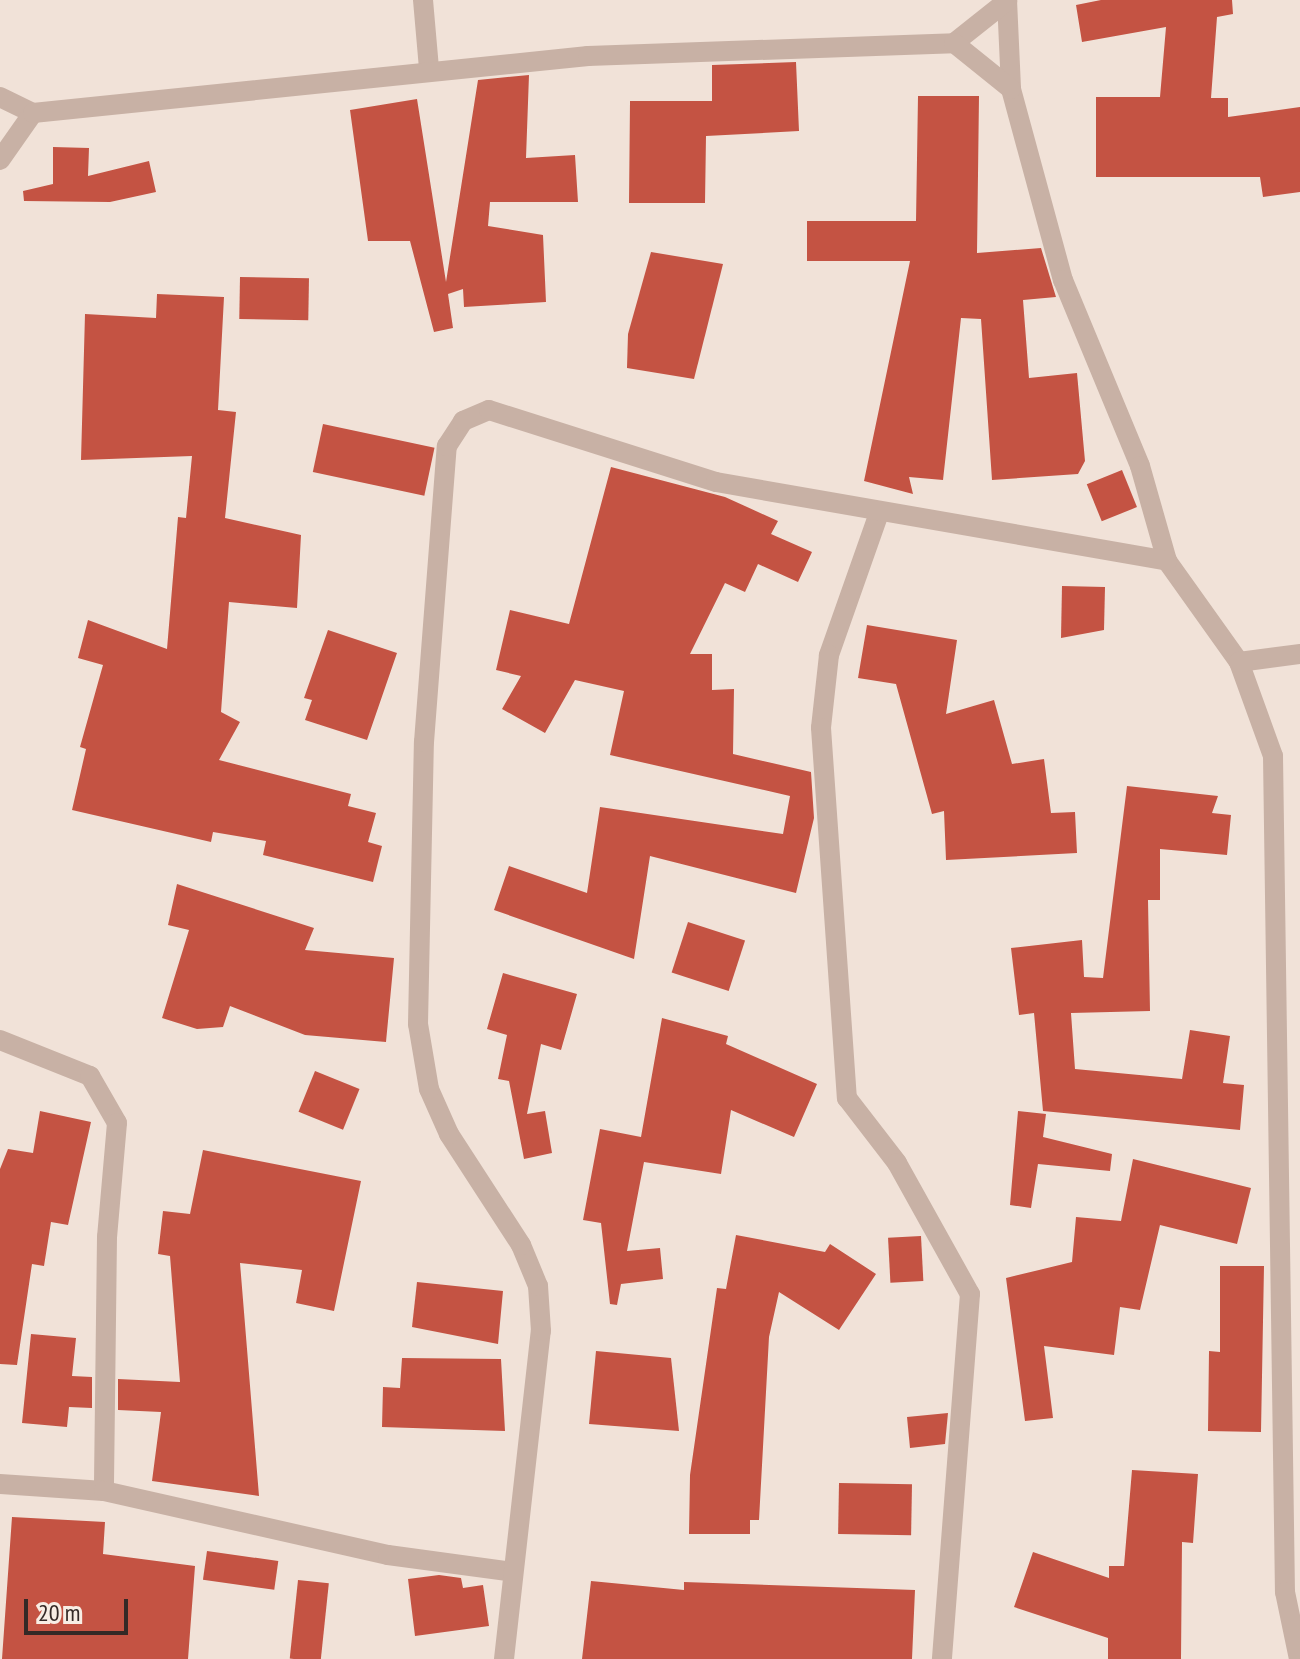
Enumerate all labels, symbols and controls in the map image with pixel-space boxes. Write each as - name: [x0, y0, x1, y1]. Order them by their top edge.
- scale bar: [28, 1583, 132, 1633]
- text: 20 m: [38, 1597, 80, 1628]

